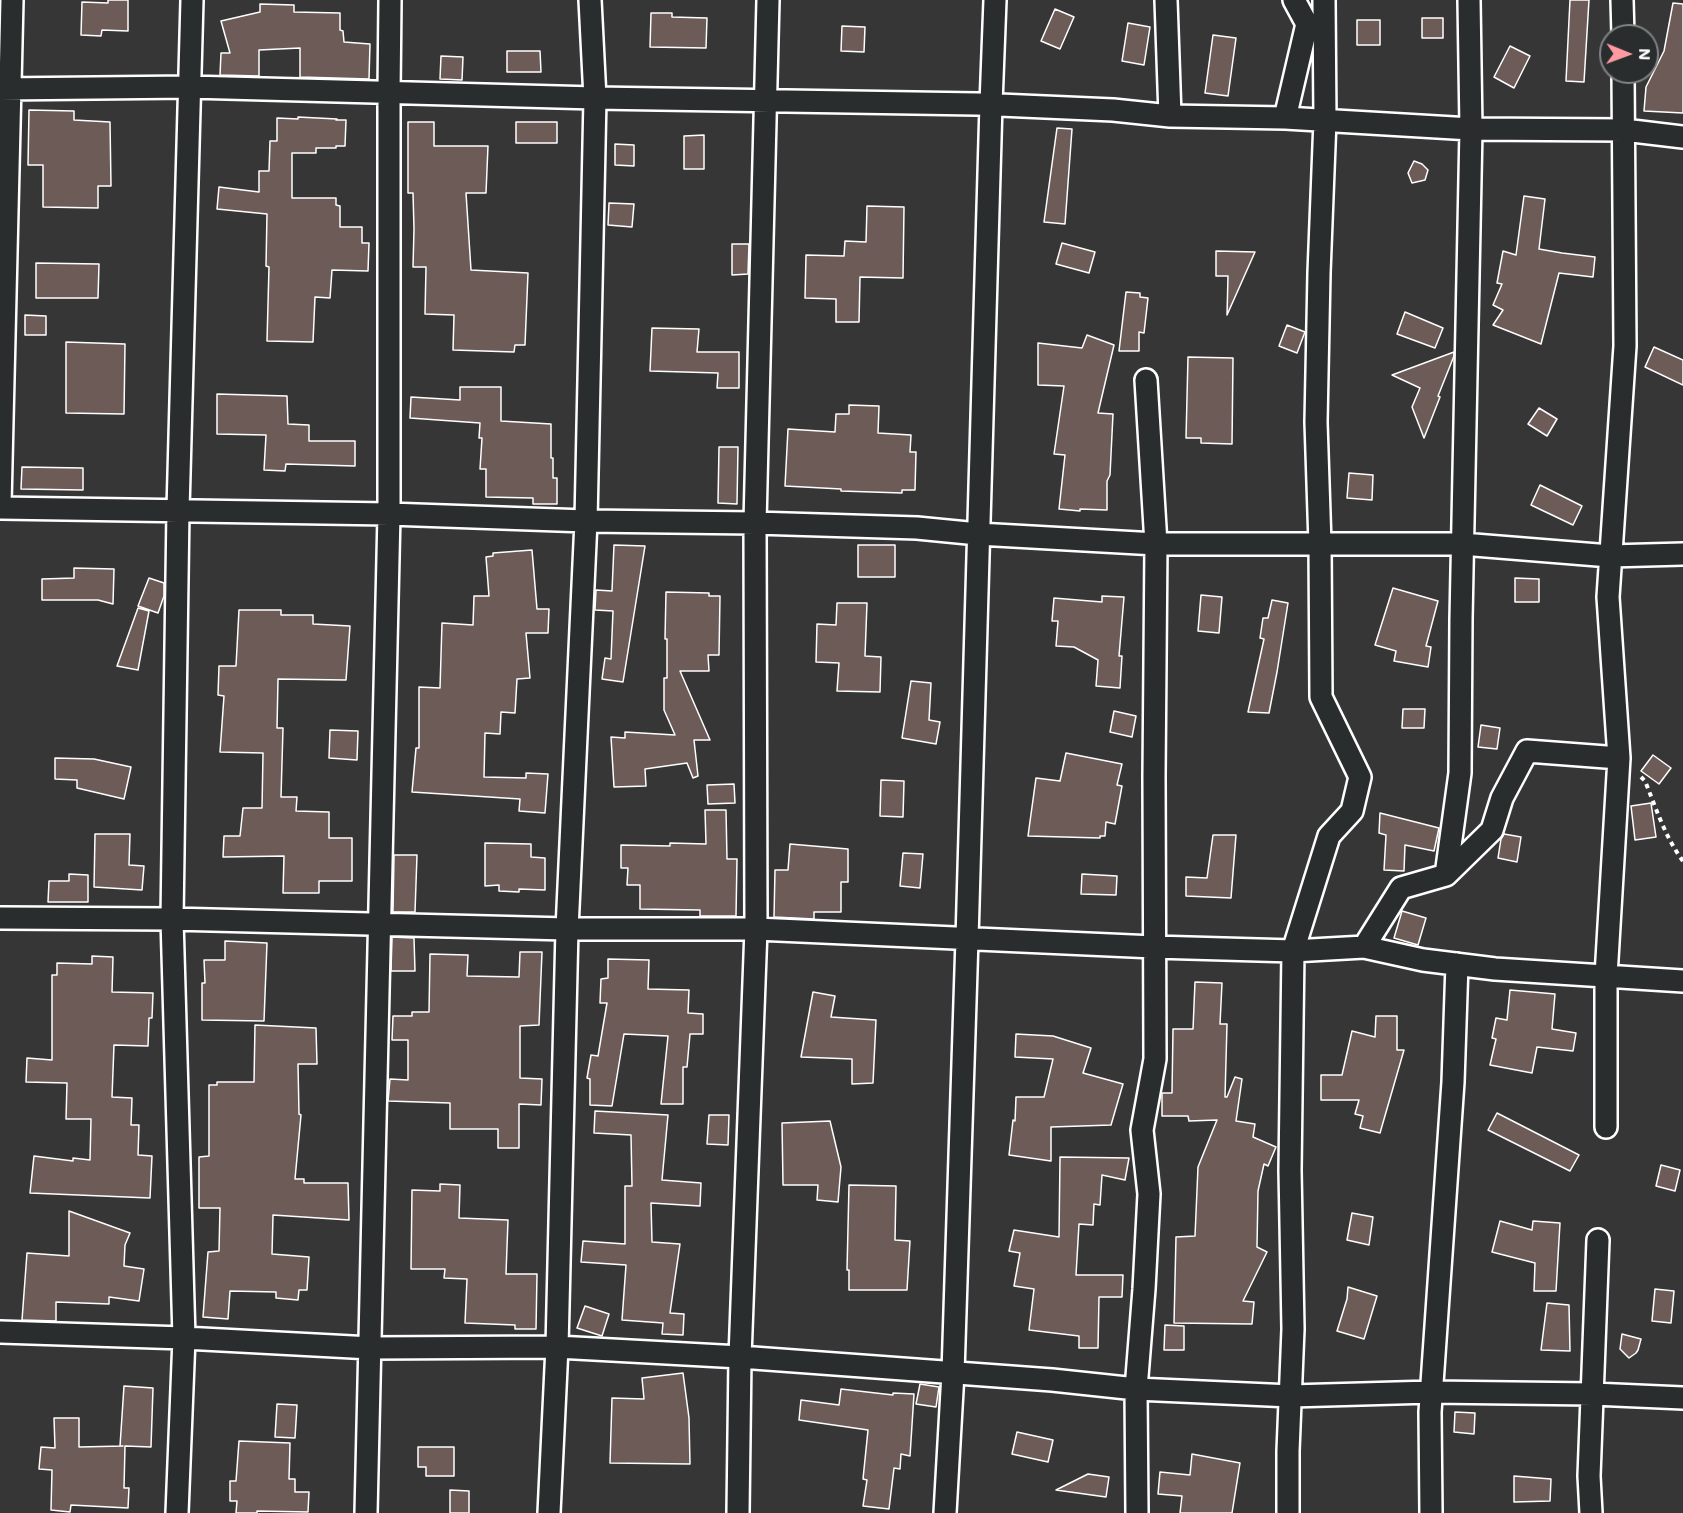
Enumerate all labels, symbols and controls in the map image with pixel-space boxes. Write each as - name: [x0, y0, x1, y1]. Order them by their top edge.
- north arrow: [1599, 24, 1659, 84]
- text: N: [1635, 48, 1656, 61]

